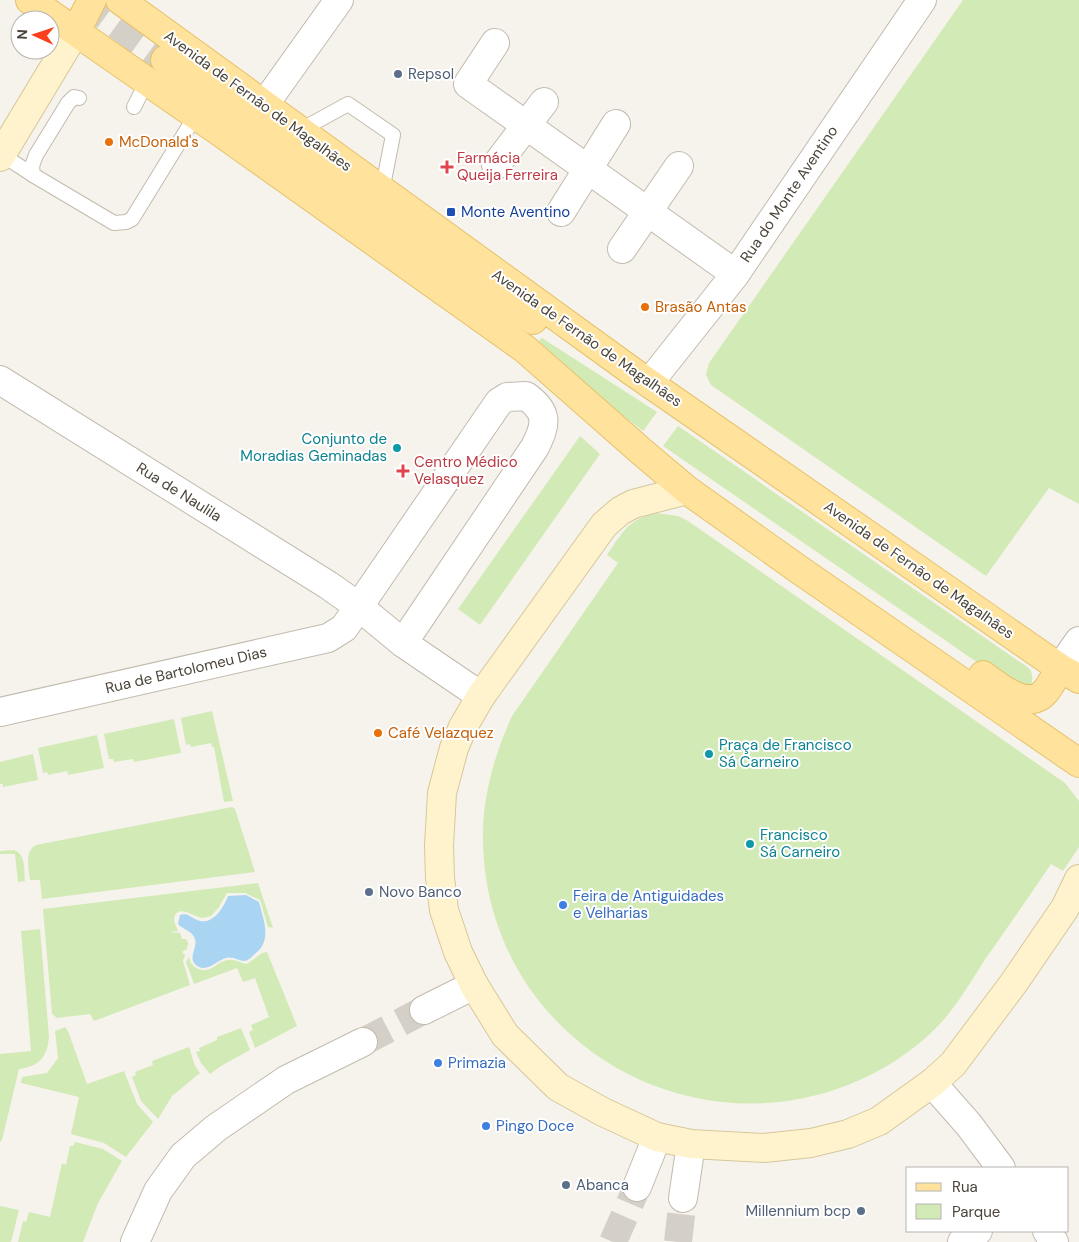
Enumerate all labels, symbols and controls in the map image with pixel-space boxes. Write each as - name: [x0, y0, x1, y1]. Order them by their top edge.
- north arrow: [10, 10, 60, 60]
- street label: Avenida de Fernão de Magalhães: [160, 26, 356, 176]
- text: N: [13, 29, 31, 40]
- place label: Repsol: [408, 64, 454, 84]
- marker: Repsol: [392, 68, 404, 80]
- street label: Rua do Monte Aventino: [736, 122, 842, 266]
- place label: McDonald's: [119, 132, 199, 152]
- marker: McDonald's: [103, 136, 115, 148]
- place label: Farmácia Queija Ferreira: [457, 148, 558, 185]
- marker: Farmácia Queija Ferreira: [441, 161, 453, 173]
- place label: Monte Aventino: [461, 202, 570, 222]
- marker: Monte Aventino: [445, 206, 457, 218]
- street label: Avenida de Fernão de Magalhães: [488, 264, 686, 412]
- place label: Brasão Antas: [655, 297, 746, 317]
- marker: Brasão Antas: [639, 301, 651, 313]
- place label: Conjunto de Moradias Geminadas: [240, 429, 387, 466]
- marker: Conjunto de Moradias Geminadas: [391, 442, 403, 454]
- place label: Centro Médico Velasquez: [414, 452, 518, 489]
- street label: Rua de Naulila: [133, 458, 225, 526]
- marker: Centro Médico Velasquez: [396, 464, 410, 478]
- street label: Avenida de Fernão de Magalhães: [820, 496, 1018, 644]
- street label: Rua de Bartolomeu Dias: [103, 642, 269, 698]
- place label: Café Velazquez: [388, 723, 494, 743]
- marker: Café Velazquez: [372, 727, 384, 739]
- place label: Praça de Francisco Sá Carneiro: [719, 735, 852, 772]
- marker: Praça de Francisco Sá Carneiro: [703, 748, 715, 760]
- place label: Francisco Sá Carneiro: [760, 825, 840, 862]
- marker: Francisco Sá Carneiro: [744, 838, 756, 850]
- place label: Novo Banco: [379, 882, 462, 902]
- marker: Novo Banco: [363, 886, 375, 898]
- place label: Feira de Antiguidades e Velharias: [573, 886, 724, 923]
- marker: Feira de Antiguidades e Velharias: [557, 899, 569, 911]
- place label: Primazia: [448, 1053, 506, 1073]
- marker: Primazia: [432, 1057, 444, 1069]
- place label: Pingo Doce: [496, 1116, 574, 1136]
- marker: Pingo Doce: [480, 1120, 492, 1132]
- legend: [906, 1167, 1069, 1232]
- place label: Abanca: [576, 1175, 629, 1195]
- text: Rua: [952, 1177, 978, 1197]
- marker: Abanca: [560, 1179, 572, 1191]
- place label: Millennium bcp: [745, 1201, 851, 1221]
- text: Parque: [952, 1202, 1000, 1222]
- marker: Millennium bcp: [855, 1205, 867, 1217]

